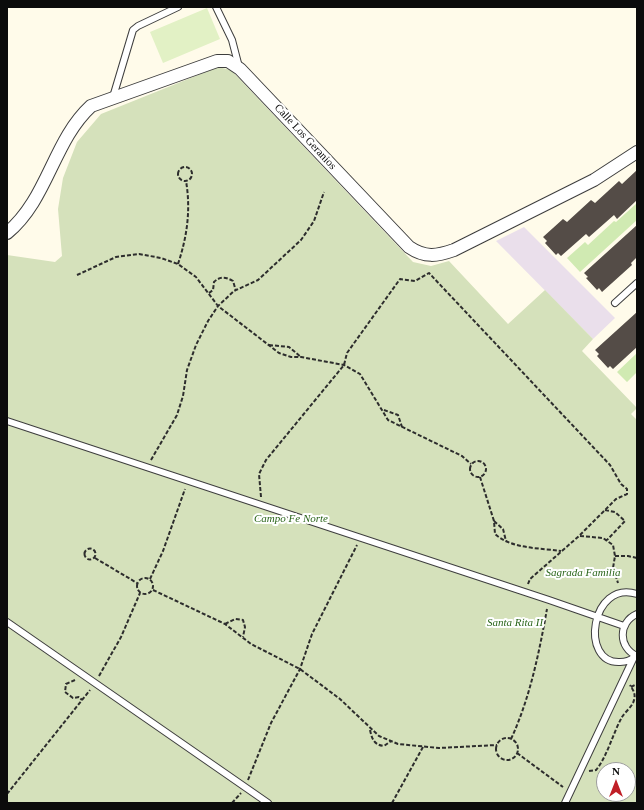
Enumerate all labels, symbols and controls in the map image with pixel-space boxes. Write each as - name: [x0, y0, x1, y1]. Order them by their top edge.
- street label: Calle Los Geranios: [271, 101, 339, 173]
- park label: Campo Fe Norte: [254, 512, 328, 526]
- park label: Sagrada Familia: [546, 566, 620, 580]
- park label: Santa Rita II: [487, 616, 543, 630]
- north arrow: [596, 762, 636, 802]
- text: N: [612, 765, 620, 777]

